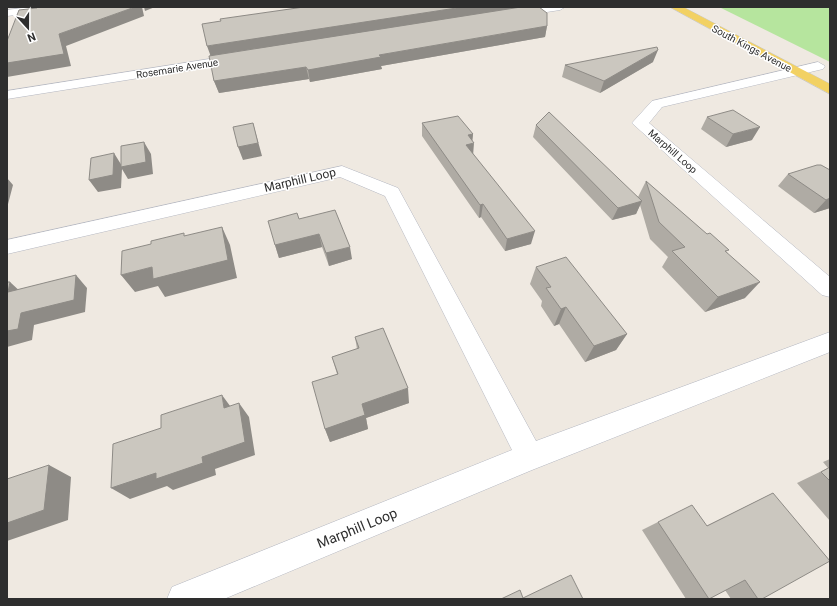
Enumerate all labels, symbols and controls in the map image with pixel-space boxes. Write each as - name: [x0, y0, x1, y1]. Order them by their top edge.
- north arrow: [8, 8, 48, 48]
- street label: South Kings Avenue: [710, 23, 793, 74]
- text: N: [25, 29, 37, 44]
- street label: Rosemarie Avenue: [135, 57, 219, 80]
- street label: Marphill Loop: [646, 127, 700, 176]
- street label: Marphill Loop: [263, 165, 337, 195]
- street label: Marphill Loop: [314, 505, 400, 551]

